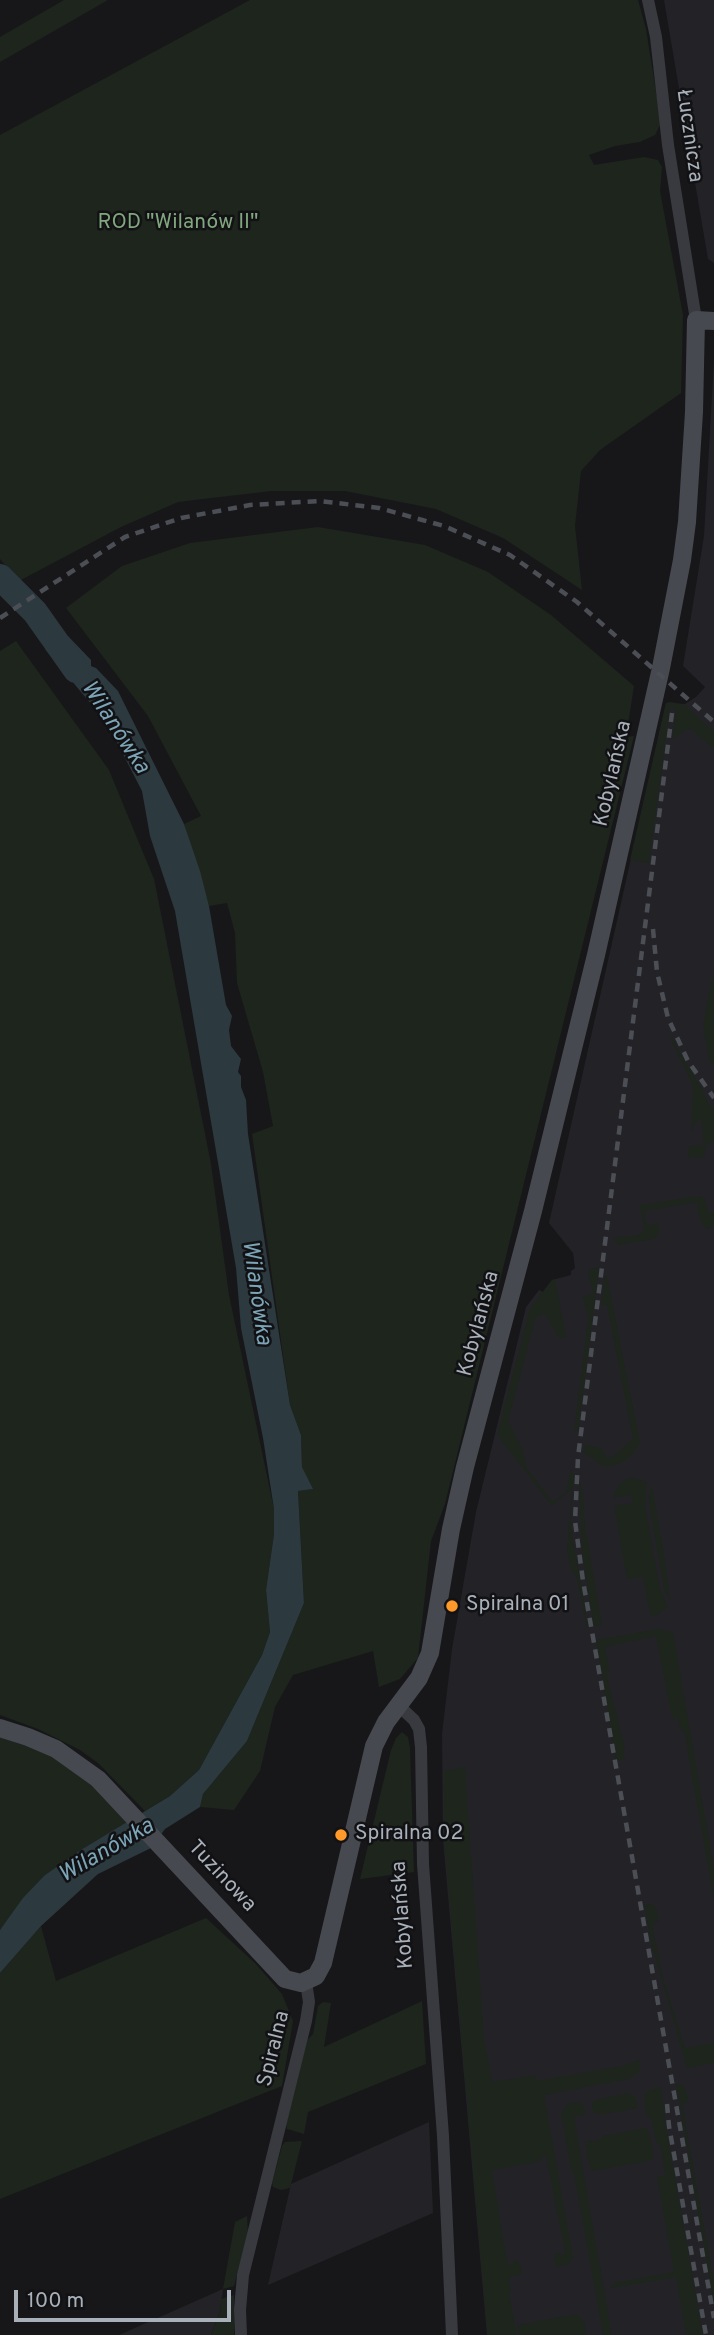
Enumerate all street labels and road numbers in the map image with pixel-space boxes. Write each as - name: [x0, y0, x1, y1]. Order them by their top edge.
- street label: Łucznicza: [669, 88, 707, 184]
- street label: Kobylańska: [590, 719, 638, 829]
- street label: Kobylańska: [454, 1269, 506, 1379]
- street label: Tuzinowa: [182, 1836, 260, 1918]
- street label: Kobylańska: [388, 1860, 420, 1970]
- street label: Spiralna: [253, 2009, 297, 2089]

